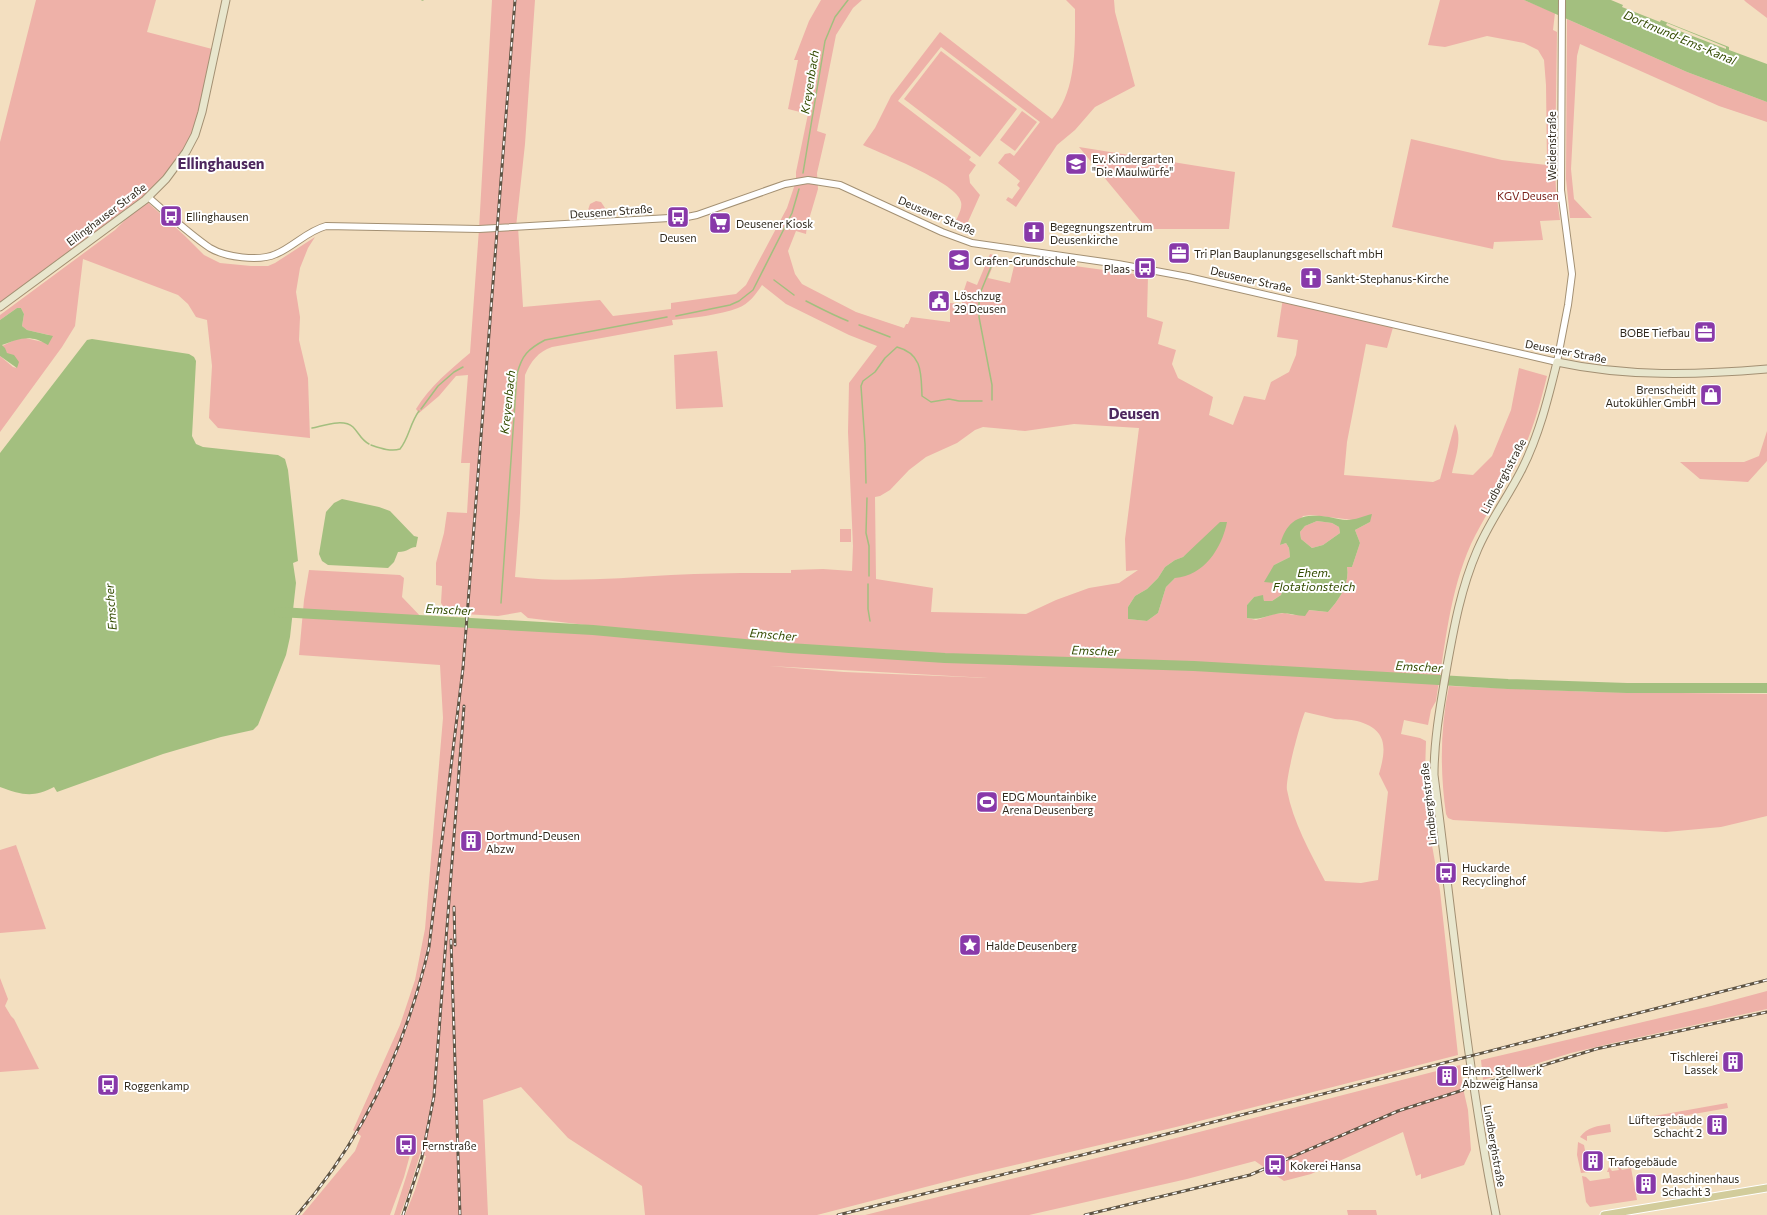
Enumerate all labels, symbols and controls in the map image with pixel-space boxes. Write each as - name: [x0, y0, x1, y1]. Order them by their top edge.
- water label: Dortmund-Ems-Kanal: [1622, 7, 1739, 67]
- water label: Kreyenbach: [797, 49, 821, 115]
- street label: Weidenstraße: [1545, 111, 1558, 181]
- school or university icon: Ev. Kindergarten "Die Maulwürfe": [1063, 151, 1089, 177]
- place label: Ev. Kindergarten "Die Maulwürfe": [1092, 152, 1174, 178]
- district label: Ellinghausen: [178, 154, 264, 172]
- street label: Ellinghauser Straße: [64, 180, 148, 248]
- park label: KGV Deusen: [1497, 189, 1559, 202]
- street label: Deusener Straße: [896, 193, 978, 237]
- street label: Deusener Straße: [569, 202, 653, 220]
- bus stop icon: Ellinghausen: [158, 203, 184, 229]
- bus stop icon: Deusen: [665, 204, 691, 230]
- place label: Ellinghausen: [186, 210, 249, 223]
- supermarket icon: Deusener Kiosk: [707, 210, 733, 236]
- place label: Deusener Kiosk: [736, 217, 813, 230]
- church icon: Begegnungszentrum Deusenkirche: [1021, 219, 1047, 245]
- place label: Begegnungszentrum Deusenkirche: [1050, 220, 1152, 246]
- place label: Deusen: [659, 231, 697, 244]
- office icon: Tri Plan Bauplanungsgesellschaft mbH: [1166, 240, 1192, 266]
- school or university icon: Grafen-Grundschule: [946, 247, 972, 273]
- place label: Tri Plan Bauplanungsgesellschaft mbH: [1194, 247, 1383, 260]
- place label: Grafen-Grundschule: [974, 254, 1076, 267]
- bus stop icon: Plaas: [1132, 255, 1158, 281]
- place label: Plaas: [1104, 262, 1130, 275]
- street label: Deusener Straße: [1209, 263, 1293, 295]
- church icon: Sankt-Stephanus-Kirche: [1298, 265, 1324, 291]
- place label: Sankt-Stephanus-Kirche: [1326, 272, 1449, 285]
- public building icon: Löschzug 29 Deusen: [926, 288, 952, 314]
- place label: Löschzug 29 Deusen: [954, 289, 1006, 315]
- office icon: BOBE Tiefbau: [1692, 319, 1718, 345]
- place label: BOBE Tiefbau: [1620, 326, 1690, 339]
- street label: Deusener Straße: [1524, 337, 1608, 365]
- water label: Kreyenbach: [497, 369, 517, 435]
- shop icon: Brenscheidt Autokühler GmbH: [1698, 382, 1724, 408]
- place label: Brenscheidt Autokühler GmbH: [1605, 383, 1696, 409]
- district label: Deusen: [1108, 404, 1160, 422]
- street label: Lindberghstraße: [1478, 436, 1528, 516]
- water label: Ehem. Flotationsteich: [1273, 565, 1355, 593]
- water label: Emscher: [101, 582, 119, 631]
- water label: Emscher: [425, 601, 474, 617]
- water label: Emscher: [749, 625, 798, 643]
- water label: Emscher: [1071, 642, 1120, 658]
- water label: Emscher: [1395, 658, 1444, 674]
- street label: Lindberghstraße: [1417, 762, 1439, 846]
- sports icon: EDG Mountainbike Arena Deusenberg: [974, 789, 1000, 815]
- place label: EDG Mountainbike Arena Deusenberg: [1002, 790, 1097, 816]
- building icon: Dortmund-Deusen Abzw: [458, 828, 484, 854]
- place label: Dortmund-Deusen Abzw: [486, 829, 580, 855]
- bus stop icon: Huckarde Recyclinghof: [1433, 860, 1459, 886]
- place label: Huckarde Recyclinghof: [1462, 861, 1527, 887]
- place icon: Halde Deusenberg: [957, 932, 983, 958]
- place label: Halde Deusenberg: [986, 939, 1077, 952]
- building icon: Tischlerei Lassek: [1720, 1049, 1746, 1075]
- place label: Tischlerei Lassek: [1670, 1050, 1718, 1076]
- building icon: Ehem. Stellwerk Abzweig Hansa: [1434, 1063, 1460, 1089]
- place label: Ehem. Stellwerk Abzweig Hansa: [1462, 1064, 1542, 1090]
- bus stop icon: Roggenkamp: [95, 1072, 121, 1098]
- place label: Roggenkamp: [124, 1079, 189, 1092]
- street label: Lindberghstraße: [1481, 1104, 1509, 1188]
- building icon: Lüftergebäude Schacht 2: [1704, 1112, 1730, 1138]
- place label: Lüftergebäude Schacht 2: [1628, 1113, 1702, 1139]
- bus stop icon: Fernstraße: [393, 1132, 419, 1158]
- place label: Fernstraße: [422, 1139, 477, 1152]
- building icon: Trafogebäude: [1580, 1148, 1606, 1174]
- bus stop icon: Kokerei Hansa: [1262, 1152, 1288, 1178]
- place label: Trafogebäude: [1608, 1155, 1677, 1168]
- place label: Kokerei Hansa: [1290, 1159, 1361, 1172]
- building icon: Maschinenhaus Schacht 3: [1633, 1171, 1659, 1197]
- place label: Maschinenhaus Schacht 3: [1662, 1172, 1739, 1198]

